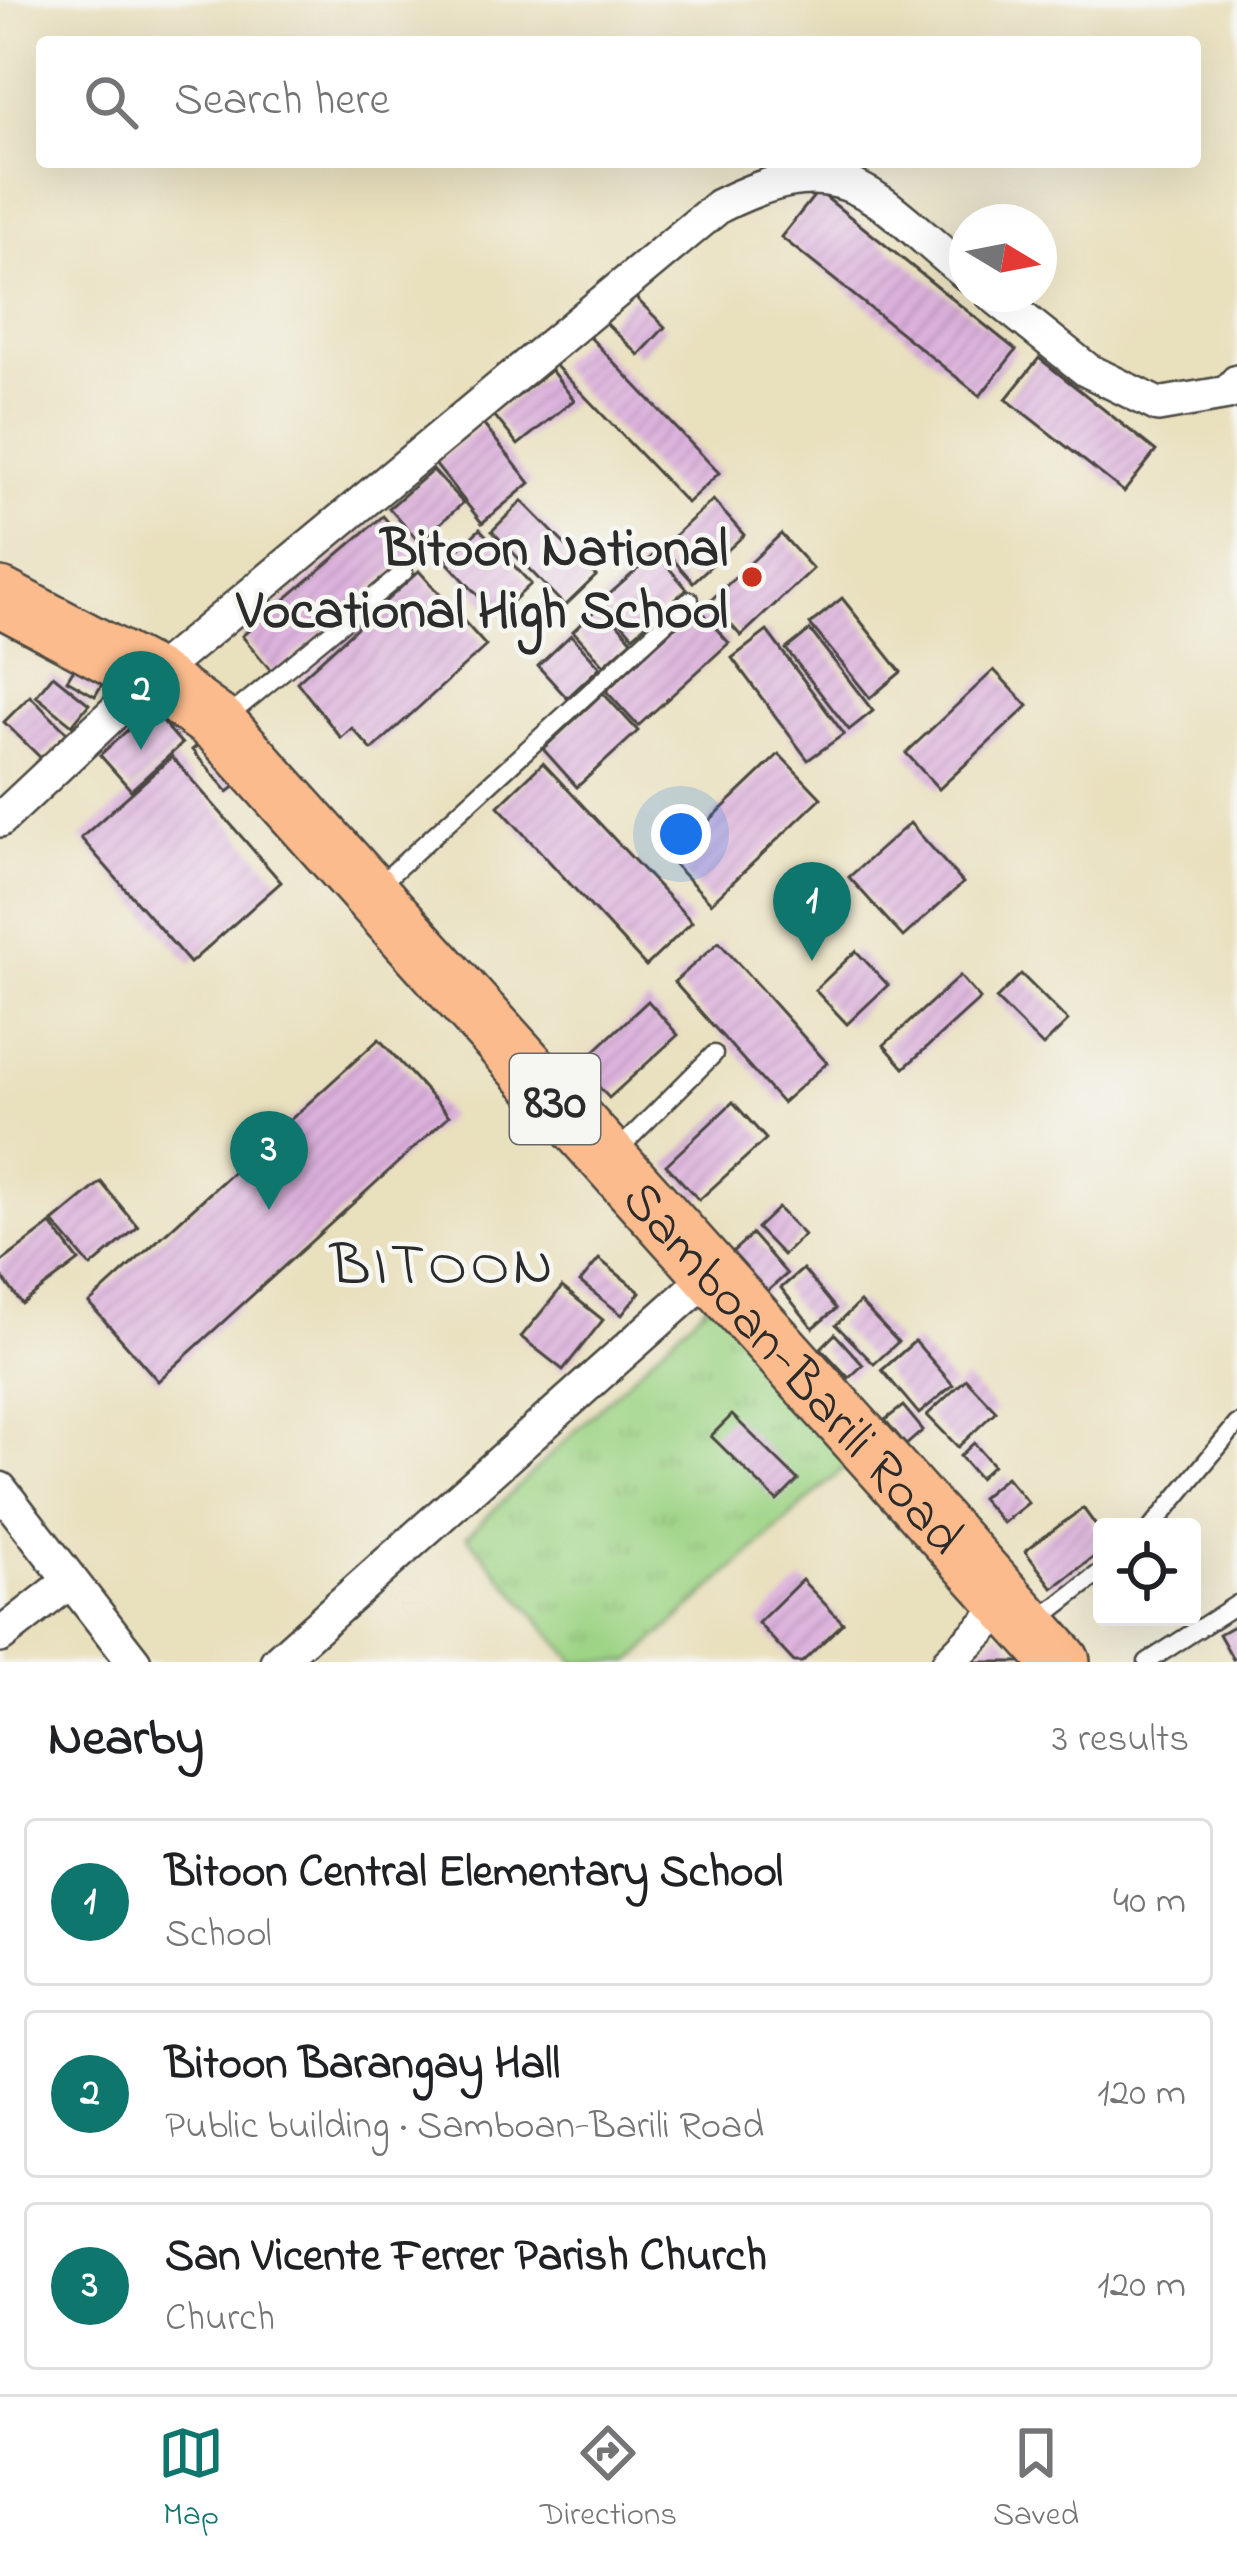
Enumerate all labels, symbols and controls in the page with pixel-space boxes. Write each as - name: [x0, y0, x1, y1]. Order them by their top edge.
- search box: [36, 36, 1201, 168]
- icon: search: [78, 69, 144, 135]
- text: Search here: [174, 69, 390, 135]
- north arrow: [949, 204, 1057, 312]
- place label: Bitoon National Vocational High School: [236, 513, 728, 655]
- marker: Bitoon National Vocational High School: [739, 564, 765, 590]
- pin: 2: [102, 651, 180, 750]
- your location: [651, 804, 711, 864]
- pin: 1: [773, 862, 851, 961]
- road number: 830: [510, 1054, 600, 1144]
- pin: 3: [230, 1111, 308, 1210]
- street label: Samboan-Barili Road: [601, 1165, 980, 1575]
- district label: BITOON: [328, 1225, 556, 1312]
- map controls: [1093, 1518, 1201, 1626]
- button: locate: [1093, 1518, 1201, 1626]
- text: Nearby: [48, 1703, 204, 1778]
- text: 3 results: [1052, 1712, 1189, 1769]
- text: Bitoon Central Elementary School: [165, 1841, 783, 1907]
- text: 1: [84, 1874, 96, 1931]
- text: 40 m: [1113, 1874, 1186, 1931]
- text: School: [165, 1907, 272, 1964]
- text: Bitoon Barangay Hall: [165, 2033, 560, 2099]
- text: 2: [80, 2066, 100, 2123]
- text: 120 m: [1097, 2066, 1186, 2123]
- text: Public building · Samboan-Barili Road: [165, 2099, 764, 2156]
- text: San Vicente Ferrer Parish Church: [165, 2225, 767, 2291]
- text: 3: [82, 2258, 98, 2315]
- text: 120 m: [1097, 2258, 1186, 2315]
- text: Church: [165, 2291, 275, 2348]
- tab: Map: [158, 2420, 224, 2540]
- tab: Directions: [540, 2420, 677, 2540]
- tab: Saved: [993, 2420, 1079, 2540]

